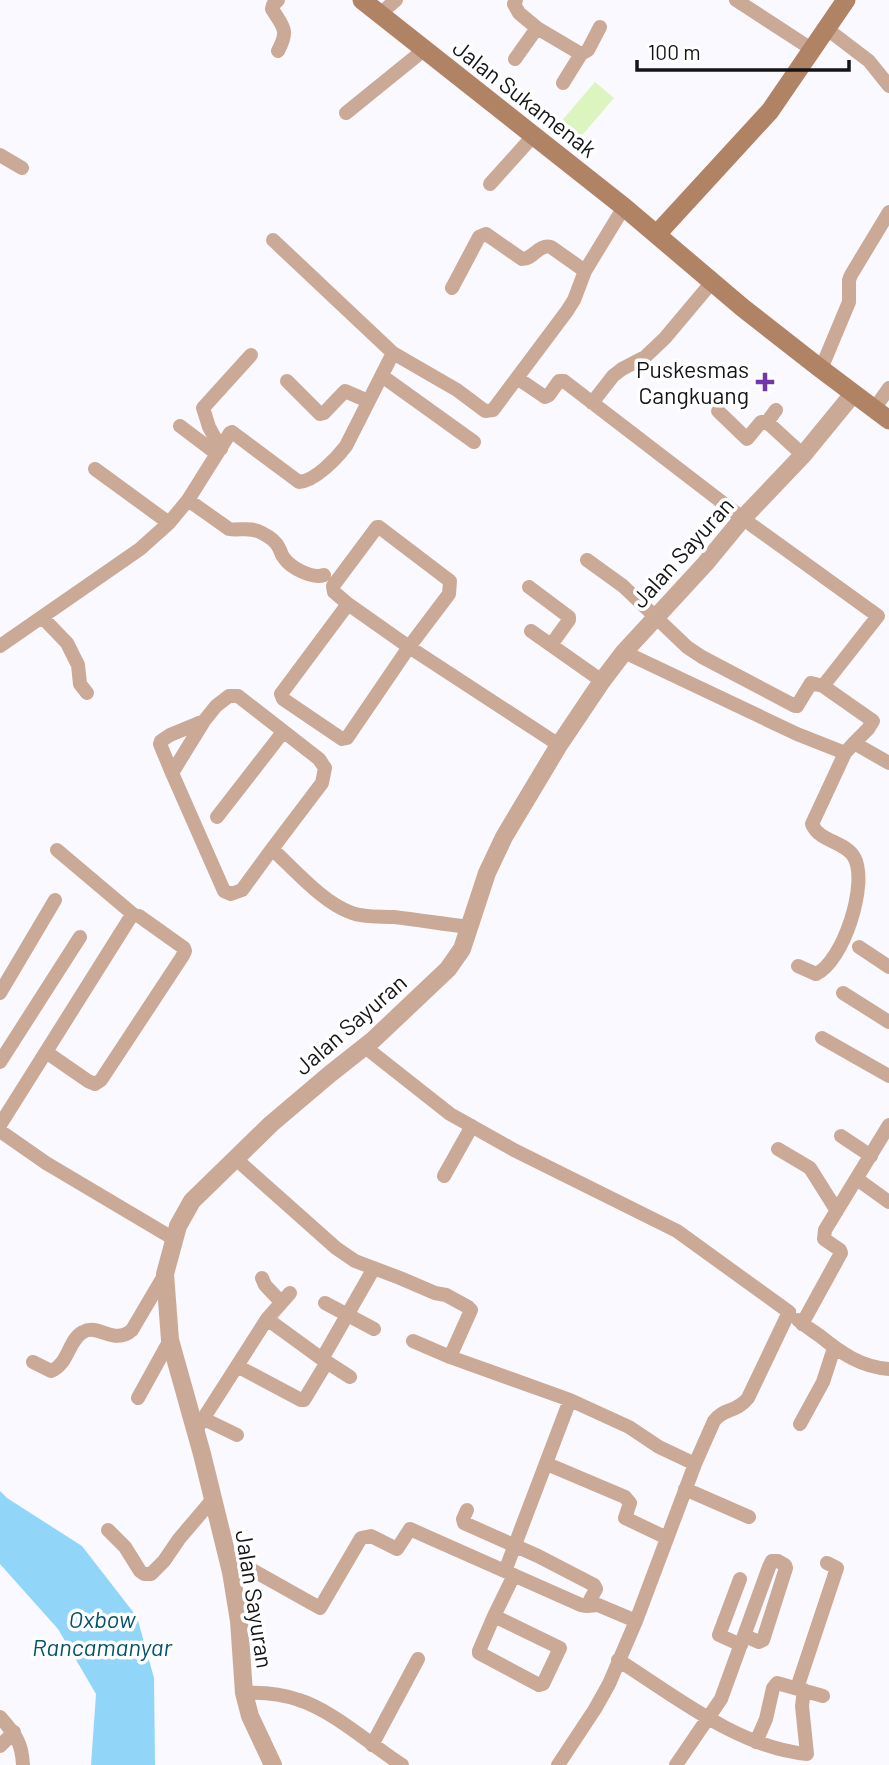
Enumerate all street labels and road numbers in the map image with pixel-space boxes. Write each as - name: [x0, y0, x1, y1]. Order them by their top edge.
- street label: Jalan Sukamenak: [448, 33, 602, 163]
- street label: Jalan Sayuran: [625, 491, 739, 613]
- street label: Jalan Sayuran: [288, 968, 412, 1080]
- street label: Jalan Sayuran: [230, 1528, 280, 1670]

